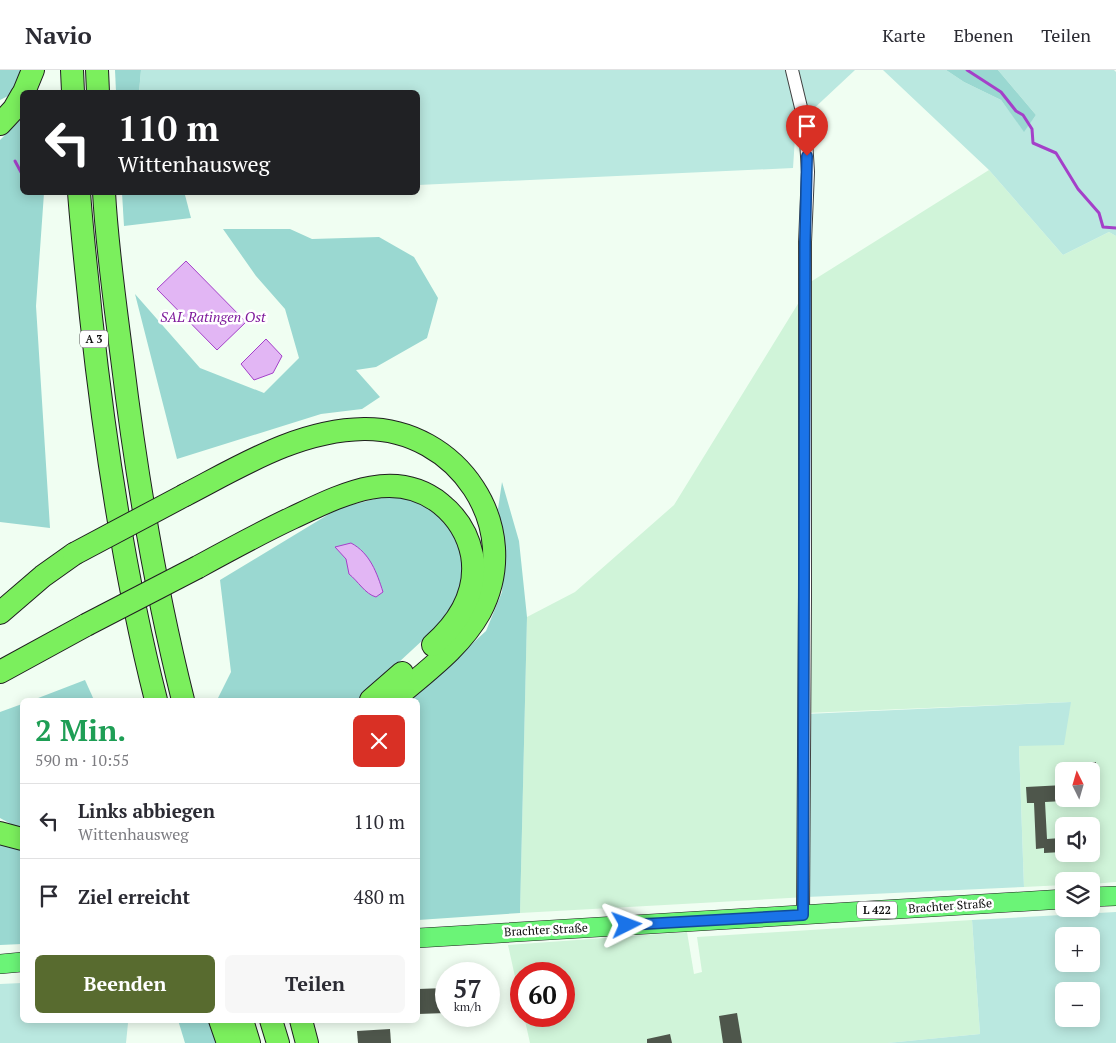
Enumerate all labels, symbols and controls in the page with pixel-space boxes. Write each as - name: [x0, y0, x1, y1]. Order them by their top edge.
- text: Navio: [25, 19, 92, 51]
- text: Karte: [882, 23, 926, 47]
- text: Ebenen: [954, 23, 1013, 47]
- text: Teilen: [1041, 23, 1091, 47]
- text: 110 m: [118, 105, 219, 151]
- pin: [786, 105, 828, 156]
- icon: left: [35, 110, 100, 175]
- icon: arrive: [793, 112, 821, 140]
- text: Wittenhausweg: [118, 149, 270, 178]
- water label: SAL Ratingen Ost: [160, 307, 266, 326]
- road number: A 3: [80, 330, 108, 348]
- text: 2 Min.: [35, 710, 126, 750]
- button: close: [353, 715, 405, 767]
- text: 590 m · 10:55: [35, 749, 129, 771]
- north arrow: [1055, 762, 1100, 808]
- map controls: [1055, 762, 1100, 1027]
- text: Links abbiegen: [78, 798, 215, 823]
- icon: left: [35, 807, 63, 835]
- text: 110 m: [354, 809, 405, 834]
- button: sound: [1055, 817, 1100, 862]
- text: Wittenhausweg: [78, 823, 189, 845]
- button: layers: [1055, 872, 1100, 917]
- icon: arrive: [35, 882, 63, 910]
- text: Ziel erreicht: [78, 884, 190, 909]
- text: 480 m: [354, 884, 405, 909]
- street label: Brachter Straße: [908, 895, 992, 916]
- position arrow: [600, 898, 652, 950]
- road number: L 422: [857, 902, 897, 918]
- street label: Brachter Straße: [504, 920, 588, 939]
- button: +: [1055, 927, 1100, 972]
- button: Beenden: [35, 955, 215, 1013]
- button: Teilen: [225, 955, 405, 1013]
- speed limit sign: 60: [510, 962, 575, 1027]
- text: 57: [453, 972, 482, 1005]
- button: −: [1055, 982, 1100, 1027]
- text: km/h: [454, 999, 481, 1014]

